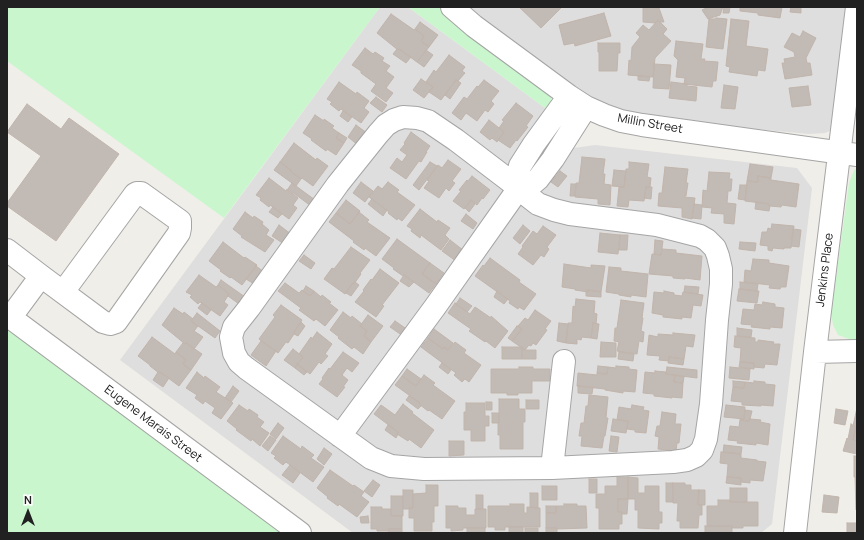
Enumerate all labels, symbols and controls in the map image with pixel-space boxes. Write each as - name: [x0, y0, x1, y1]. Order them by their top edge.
- street label: Millin Street: [616, 111, 684, 137]
- street label: Jenkins Place: [813, 232, 837, 308]
- street label: Eugene Marais Street: [101, 383, 205, 465]
- north arrow: [8, 492, 48, 532]
- text: N: [24, 492, 32, 507]

